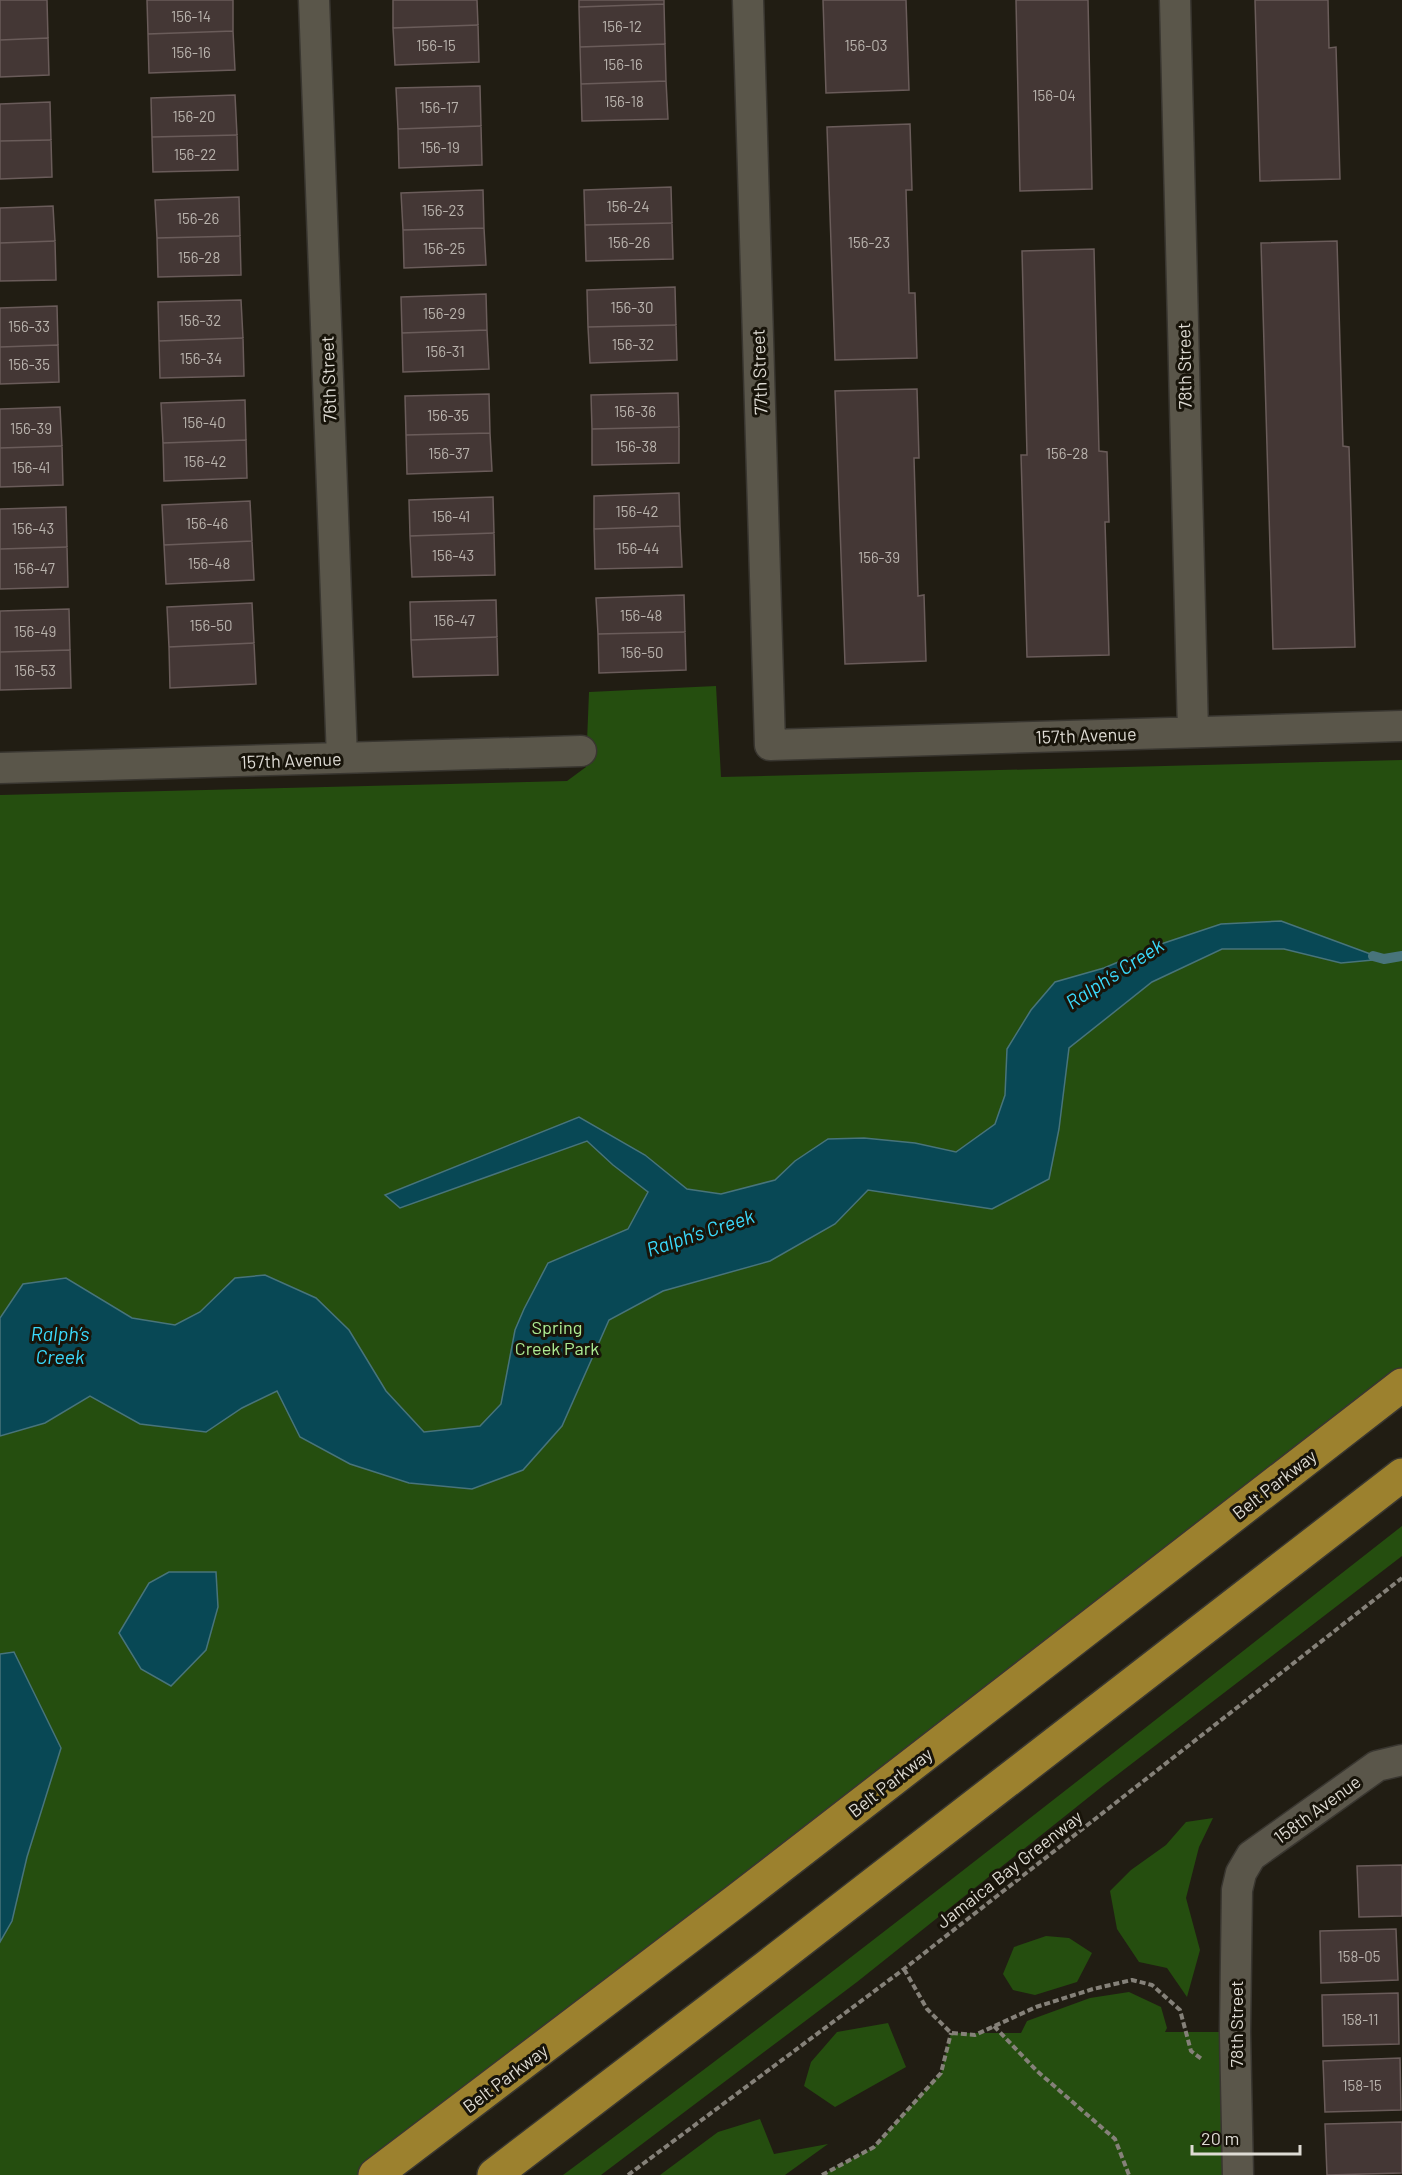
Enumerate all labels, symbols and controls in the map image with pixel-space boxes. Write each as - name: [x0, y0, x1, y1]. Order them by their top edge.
- house number: 156-14: [171, 7, 211, 25]
- house number: 156-12: [602, 17, 642, 35]
- house number: 156-15: [416, 36, 456, 54]
- house number: 156-03: [845, 36, 887, 54]
- house number: 156-16: [171, 43, 211, 61]
- house number: 156-16: [603, 55, 643, 73]
- house number: 156-04: [1032, 86, 1076, 104]
- house number: 156-18: [604, 92, 644, 110]
- house number: 156-17: [420, 98, 458, 116]
- house number: 156-20: [172, 107, 216, 125]
- house number: 156-19: [420, 138, 460, 156]
- house number: 156-22: [174, 145, 216, 163]
- house number: 156-24: [607, 197, 649, 215]
- house number: 156-23: [422, 201, 464, 219]
- house number: 156-26: [177, 209, 219, 227]
- house number: 156-26: [608, 233, 650, 251]
- house number: 156-23: [848, 233, 890, 251]
- house number: 156-25: [423, 239, 465, 257]
- house number: 156-28: [178, 248, 220, 266]
- house number: 156-30: [611, 298, 653, 316]
- house number: 156-29: [423, 304, 465, 322]
- house number: 156-32: [179, 311, 221, 329]
- house number: 156-33: [8, 317, 50, 335]
- street label: 78th Street: [1172, 322, 1196, 410]
- street label: 77th Street: [747, 329, 771, 415]
- street label: 76th Street: [315, 335, 341, 423]
- house number: 156-32: [612, 335, 654, 353]
- house number: 156-31: [425, 342, 465, 360]
- house number: 156-34: [180, 349, 222, 367]
- house number: 156-35: [8, 355, 50, 373]
- house number: 156-36: [614, 402, 656, 420]
- house number: 156-35: [427, 406, 469, 424]
- house number: 156-40: [182, 413, 226, 431]
- house number: 156-39: [10, 419, 52, 437]
- house number: 156-38: [615, 437, 657, 455]
- house number: 156-37: [428, 444, 470, 462]
- house number: 156-28: [1046, 444, 1088, 462]
- house number: 156-42: [184, 452, 226, 470]
- house number: 156-41: [12, 458, 50, 476]
- house number: 156-42: [616, 502, 658, 520]
- house number: 156-41: [432, 507, 470, 525]
- house number: 156-46: [186, 514, 228, 532]
- house number: 156-43: [12, 519, 54, 537]
- house number: 156-44: [616, 539, 660, 557]
- house number: 156-43: [432, 546, 474, 564]
- house number: 156-39: [858, 548, 900, 566]
- house number: 156-48: [188, 554, 230, 572]
- house number: 156-47: [13, 559, 55, 577]
- house number: 156-48: [620, 606, 662, 624]
- house number: 156-47: [433, 611, 475, 629]
- house number: 156-50: [190, 616, 232, 634]
- house number: 156-49: [14, 622, 56, 640]
- house number: 156-50: [621, 643, 663, 661]
- house number: 156-53: [14, 661, 56, 679]
- street label: 157th Avenue: [1035, 722, 1137, 748]
- street label: 157th Avenue: [240, 747, 342, 773]
- water label: Ralph’s Creek: [1061, 932, 1168, 1014]
- water label: Ralph’s Creek: [643, 1203, 757, 1261]
- park label: Spring Creek Park: [515, 1316, 599, 1359]
- water label: Ralph’s Creek: [31, 1321, 89, 1368]
- street label: Belt Parkway: [1228, 1444, 1320, 1524]
- street label: Belt Parkway: [844, 1742, 936, 1822]
- street label: 158th Avenue: [1269, 1770, 1365, 1848]
- street label: Jamaica Bay Greenway: [932, 1805, 1086, 1933]
- house number: 158-05: [1338, 1947, 1380, 1965]
- street label: 78th Street: [1225, 1981, 1247, 2067]
- house number: 158-11: [1341, 2010, 1379, 2028]
- street label: Belt Parkway: [458, 2039, 552, 2117]
- house number: 158-15: [1342, 2076, 1382, 2094]
- scale bar: [1192, 2118, 1300, 2156]
- text: 20 m: [1201, 2127, 1239, 2149]

